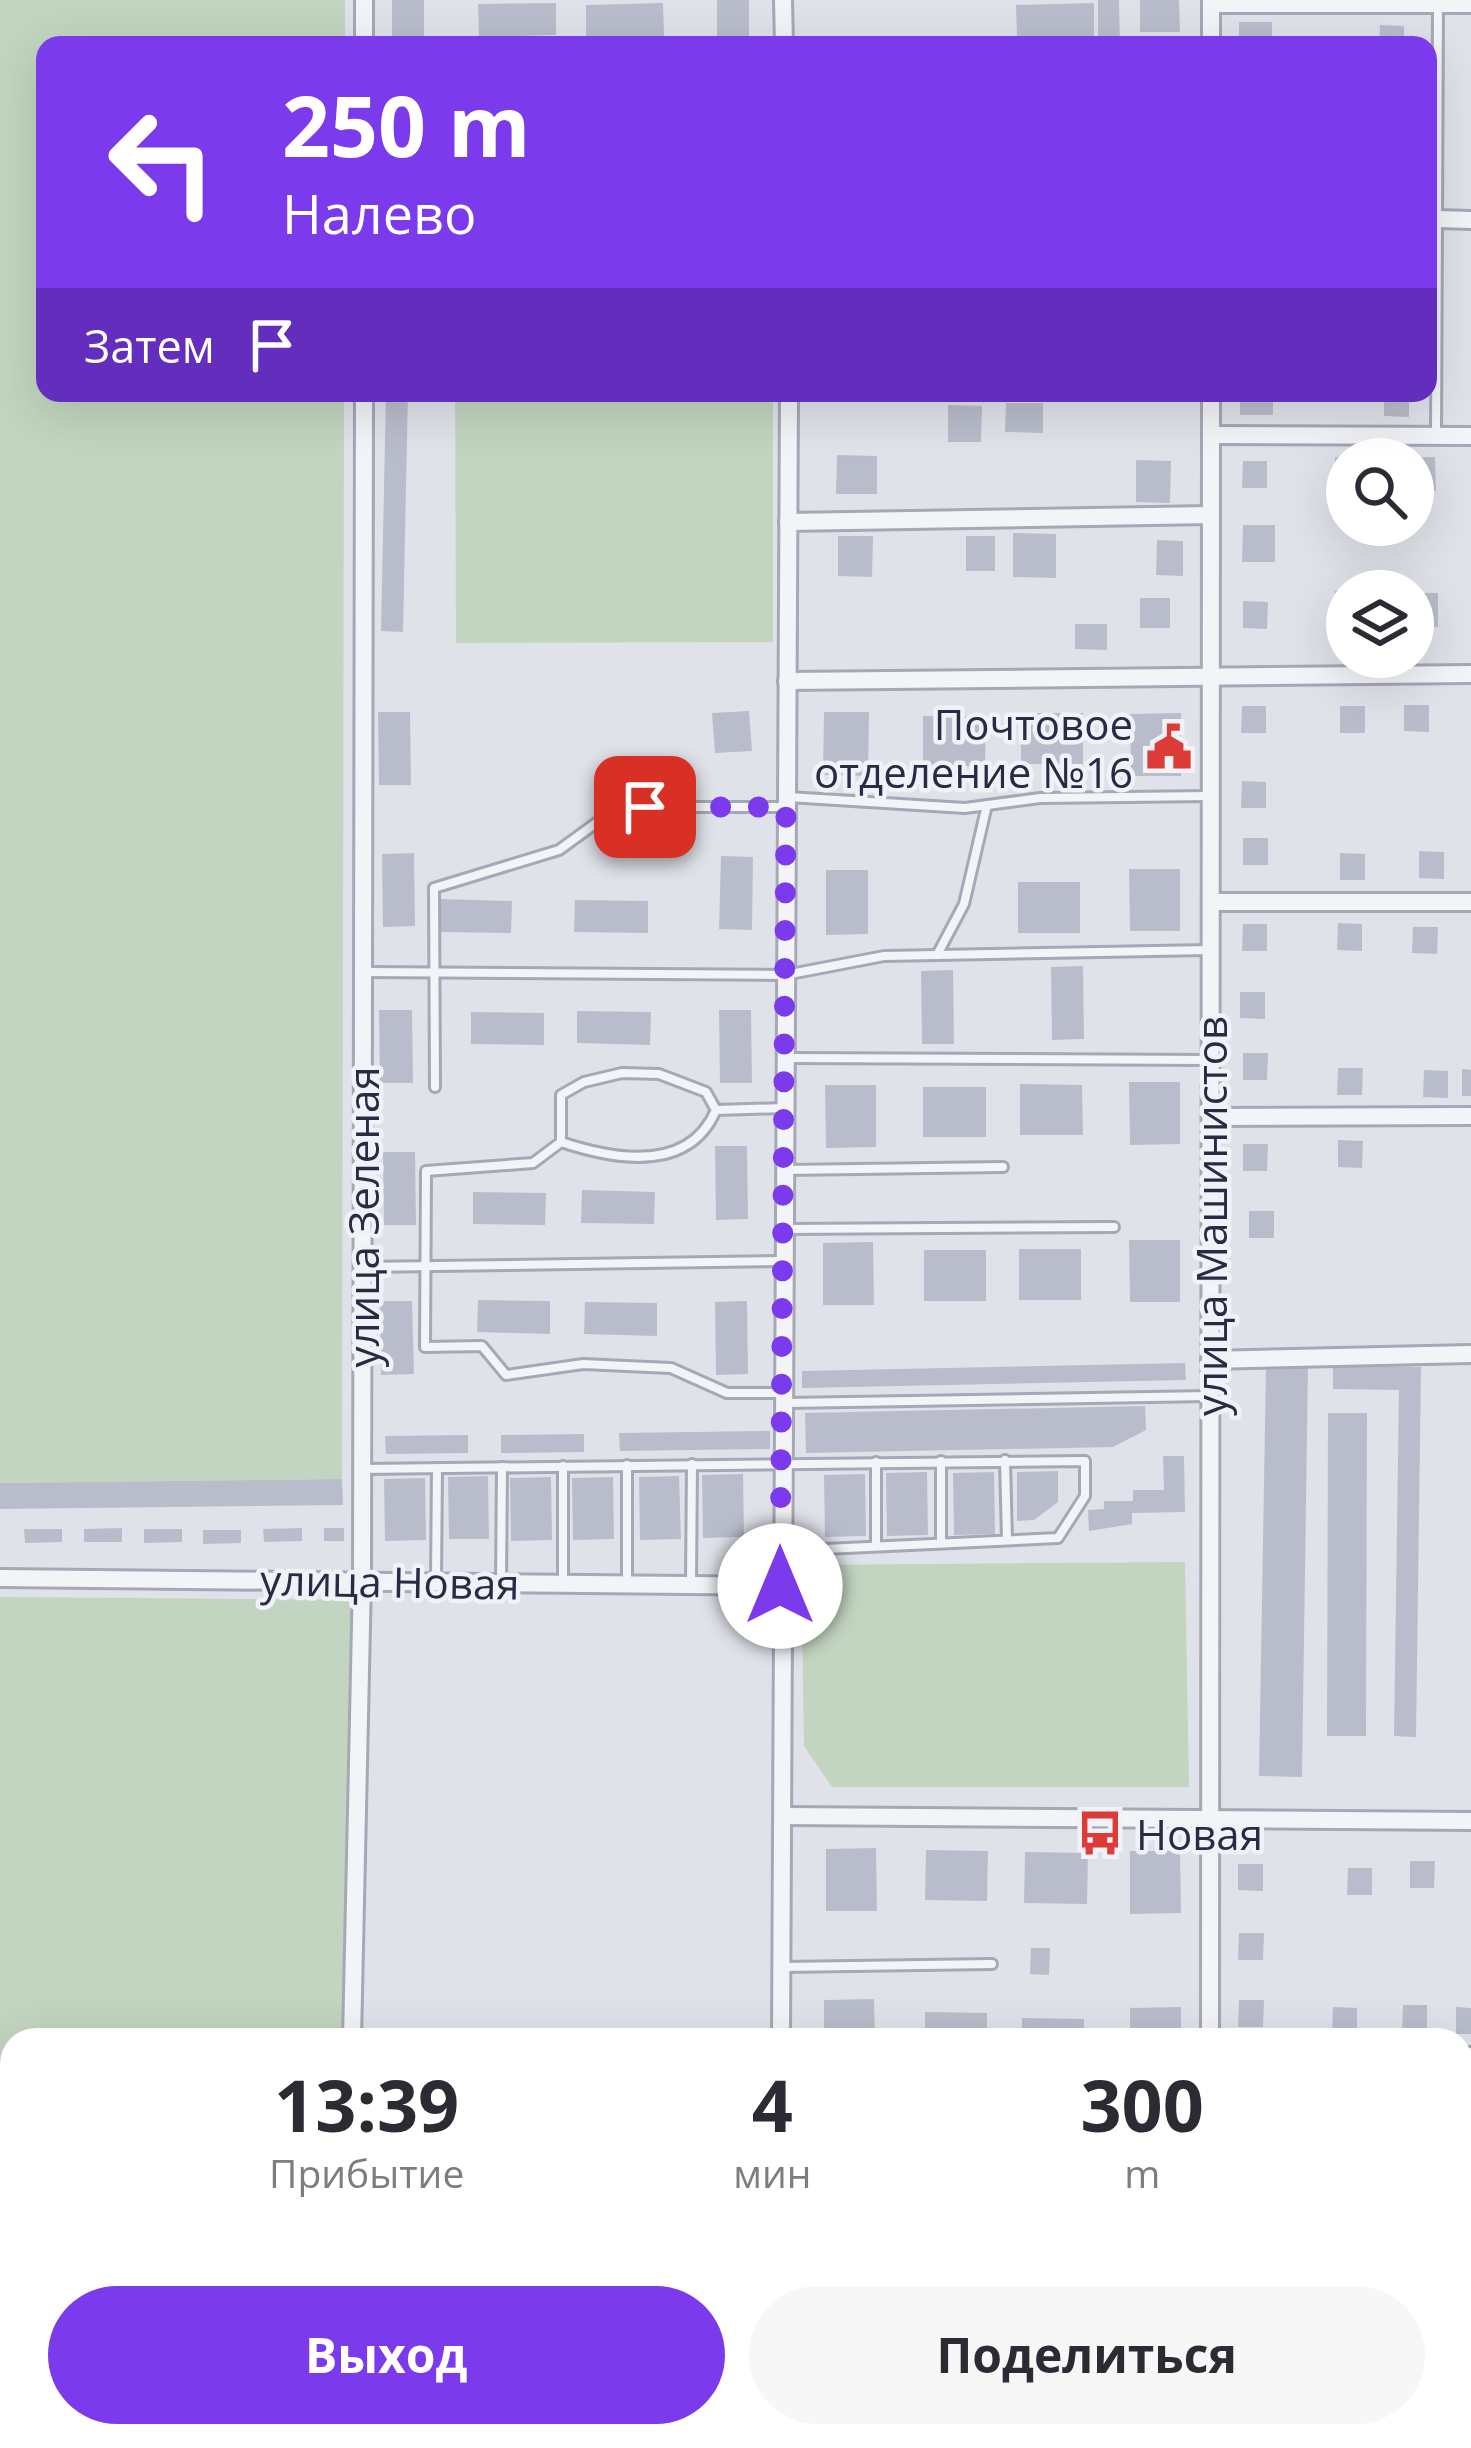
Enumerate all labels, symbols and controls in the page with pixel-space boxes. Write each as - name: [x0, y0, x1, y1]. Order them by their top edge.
- text: 250 m: [282, 67, 530, 182]
- icon: left: [84, 84, 240, 240]
- text: Налево: [282, 176, 477, 250]
- icon: arrive: [239, 312, 305, 378]
- text: Затем: [84, 315, 215, 376]
- map controls: [1326, 438, 1434, 678]
- button: search: [1326, 438, 1434, 546]
- button: layers: [1326, 570, 1434, 678]
- place label: Почтовое отделение №16: [814, 695, 1133, 800]
- public building icon: Почтовое отделение №16: [1144, 722, 1194, 772]
- pin: [594, 756, 696, 858]
- icon: arrive: [612, 774, 678, 840]
- street label: улица Машинистов: [1182, 1016, 1239, 1416]
- street label: улица Зеленая: [334, 1066, 391, 1368]
- position arrow: [717, 1523, 843, 1649]
- street label: улица Новая: [260, 1550, 520, 1612]
- place label: Новая: [1136, 1805, 1263, 1862]
- bus stop icon: Новая: [1075, 1808, 1125, 1858]
- text: 13:39: [274, 2055, 459, 2153]
- text: 4: [752, 2055, 793, 2153]
- text: 300: [1080, 2055, 1204, 2153]
- text: Прибытие: [269, 2146, 464, 2199]
- text: мин: [733, 2146, 811, 2199]
- text: m: [1124, 2146, 1160, 2199]
- button: Выход: [48, 2286, 725, 2424]
- button: Поделиться: [749, 2286, 1425, 2424]

